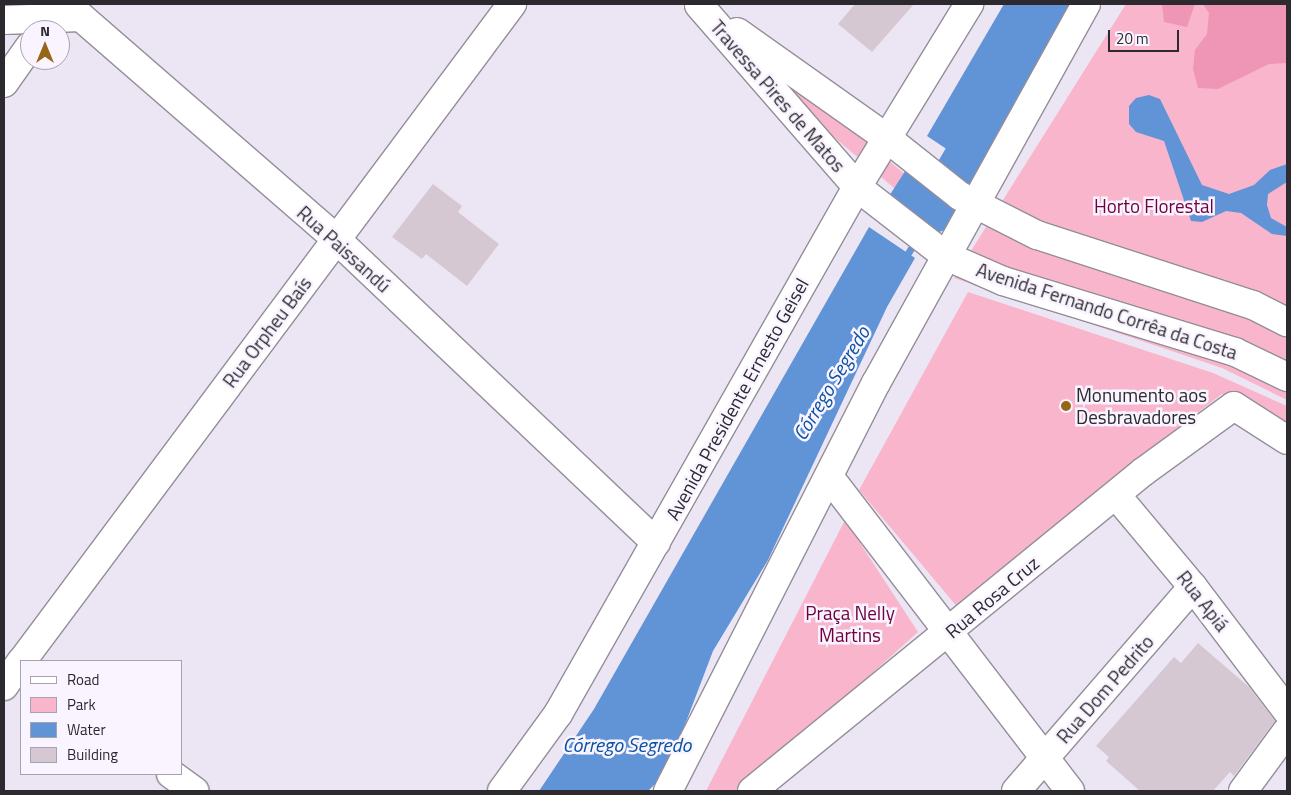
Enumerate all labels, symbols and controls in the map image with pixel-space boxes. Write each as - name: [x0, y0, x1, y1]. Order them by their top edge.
- street label: Travessa Pires de Matos: [706, 15, 850, 177]
- north arrow: [20, 20, 70, 70]
- text: N: [40, 20, 50, 41]
- scale bar: [1111, 20, 1182, 52]
- text: 20 m: [1116, 27, 1149, 50]
- park label: Horto Florestal: [1094, 195, 1214, 217]
- street label: Rua Paissandú: [293, 201, 395, 297]
- street label: Avenida Fernando Corrêa da Costa: [974, 258, 1240, 364]
- street label: Rua Orpheu Baís: [218, 272, 316, 392]
- street label: Avenida Presidente Ernesto Geisel: [661, 274, 813, 524]
- water label: Córrego Segredo: [788, 322, 874, 444]
- place label: Monumento aos Desbravadores: [1076, 384, 1207, 428]
- marker: Monumento aos Desbravadores: [1060, 400, 1072, 412]
- street label: Rua Rosa Cruz: [941, 551, 1043, 643]
- street label: Rua Apiá: [1172, 566, 1234, 636]
- park label: Praça Nelly Martins: [805, 602, 895, 646]
- street label: Rua Dom Pedrito: [1052, 630, 1158, 748]
- legend: [20, 660, 182, 775]
- text: Road: [67, 668, 99, 691]
- text: Park: [67, 693, 96, 716]
- text: Water: [67, 718, 106, 741]
- water label: Córrego Segredo: [563, 732, 691, 756]
- text: Building: [67, 743, 118, 766]

